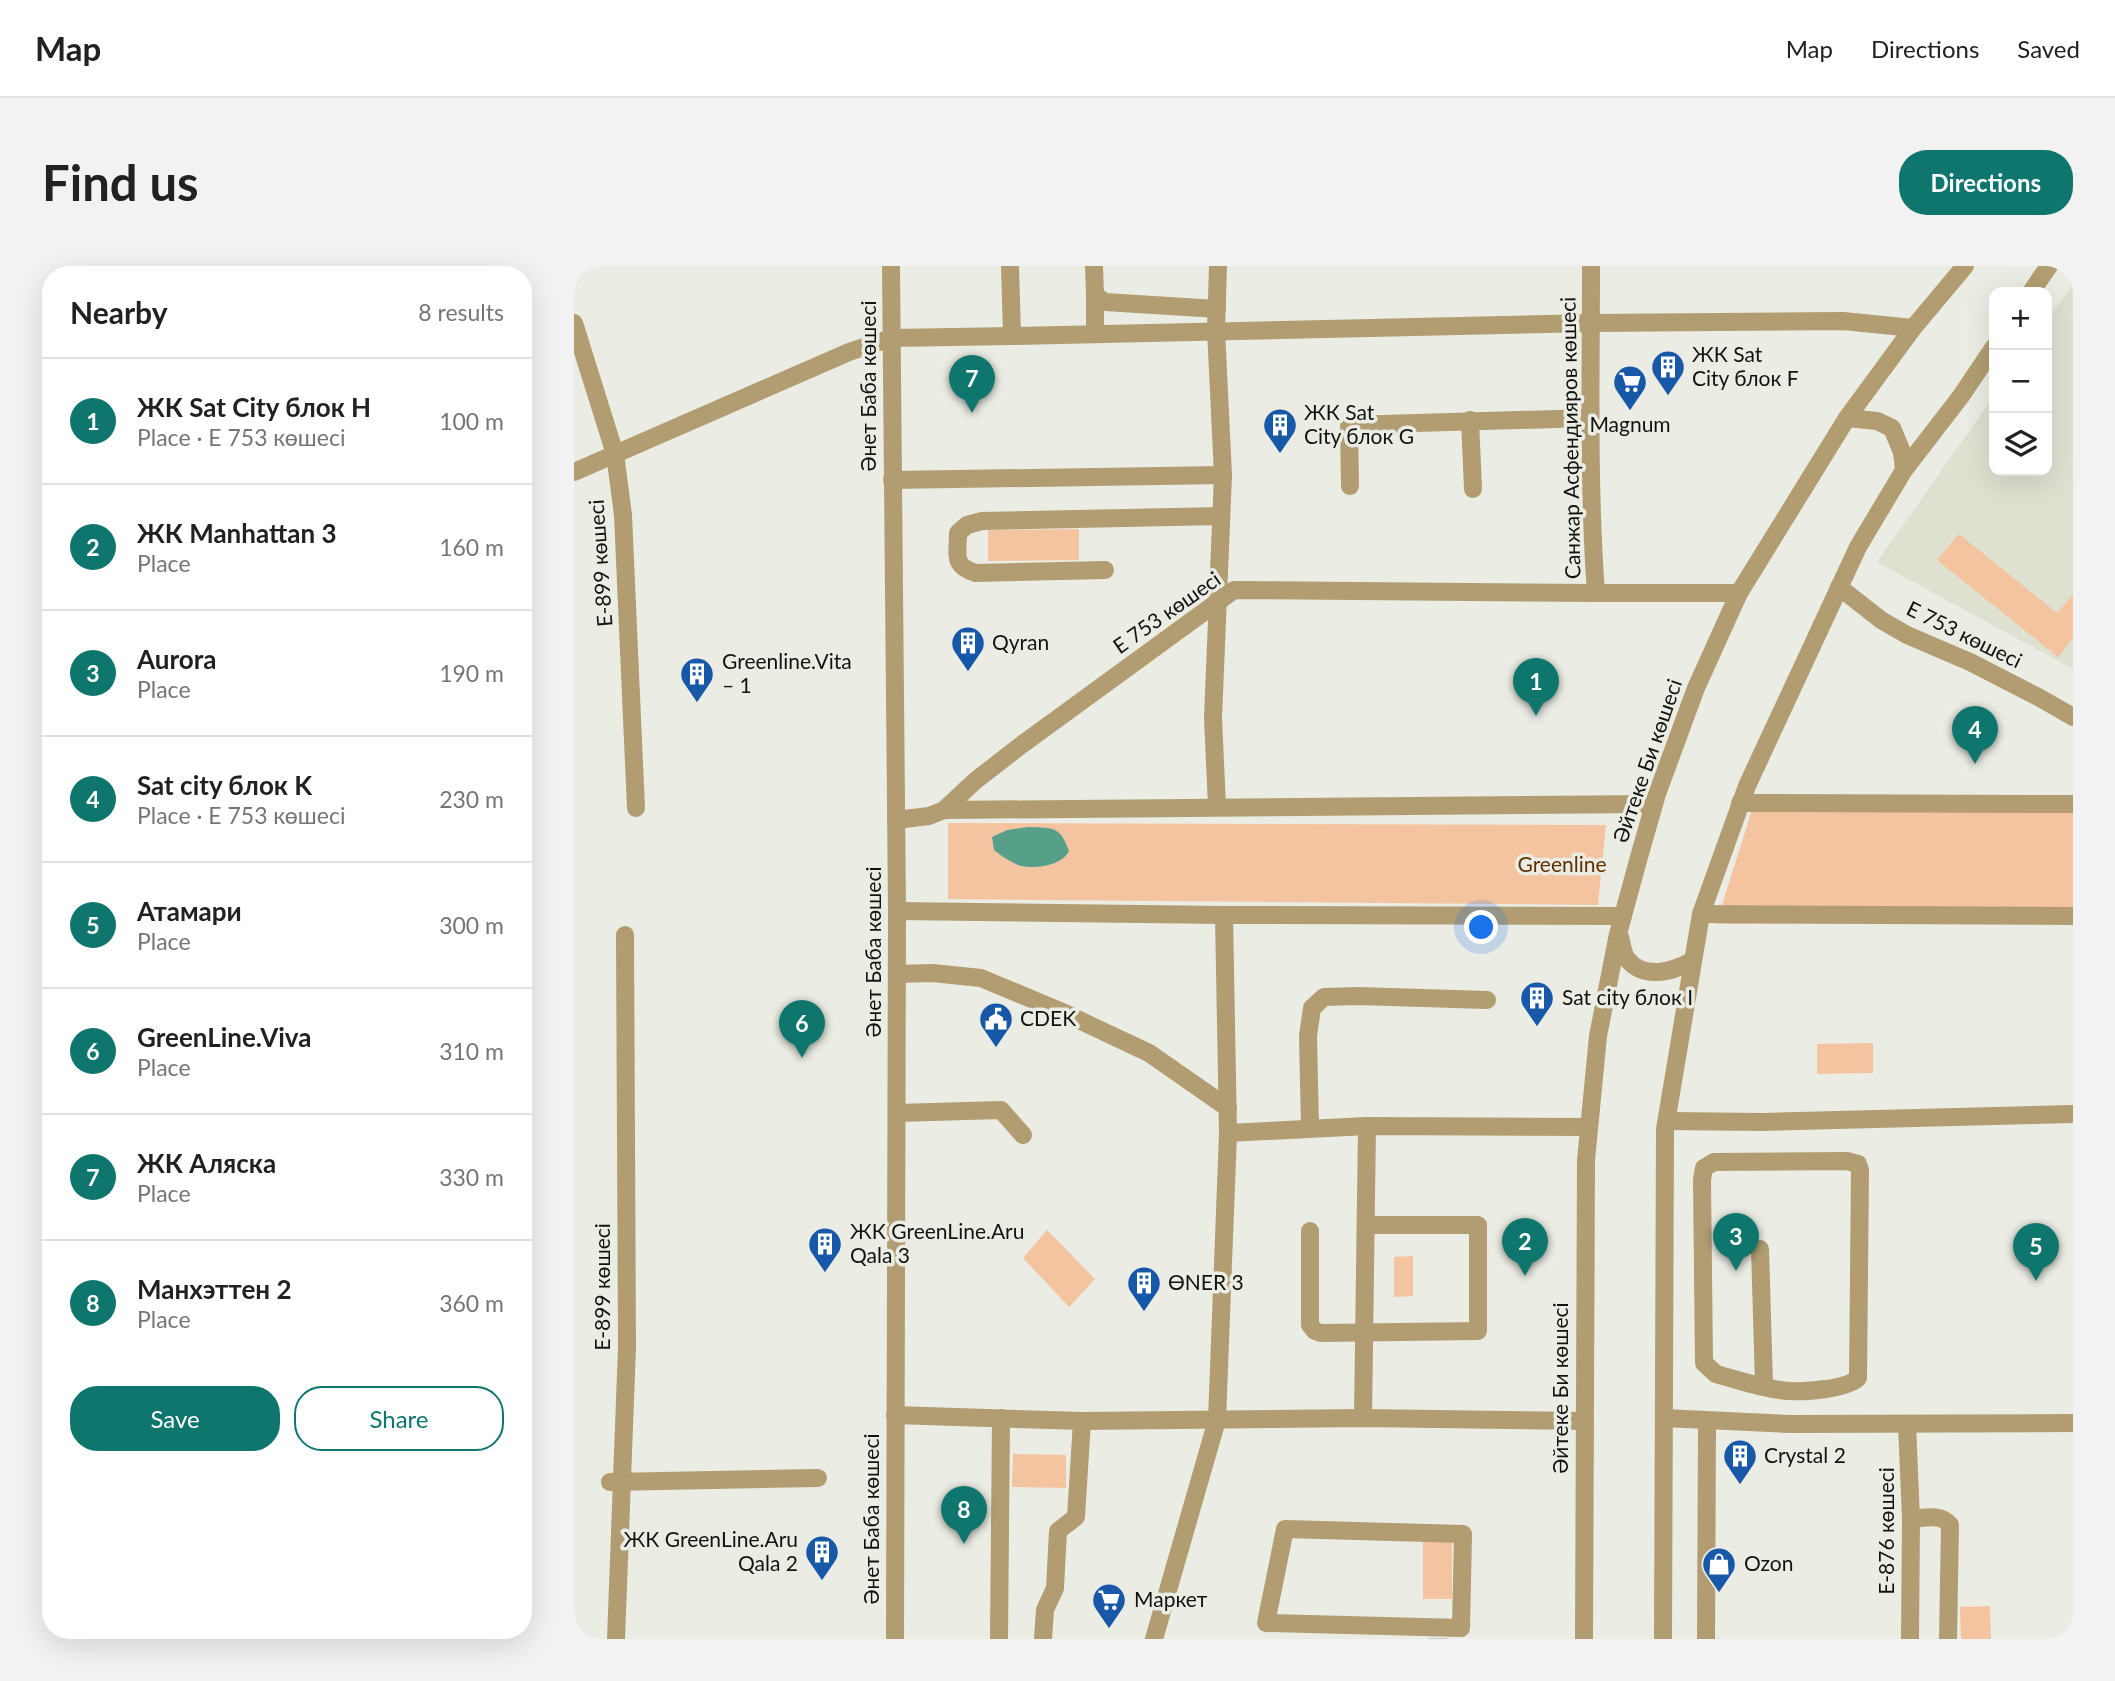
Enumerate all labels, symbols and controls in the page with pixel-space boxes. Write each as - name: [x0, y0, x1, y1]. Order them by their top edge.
- text: Map: [35, 28, 101, 68]
- text: Map: [1786, 34, 1833, 63]
- text: Directions: [1871, 34, 1979, 63]
- text: Saved: [2017, 34, 2080, 63]
- button: Directions: [1899, 150, 2073, 215]
- text: Find us: [42, 153, 199, 211]
- map controls: [1989, 287, 2052, 476]
- button: +: [1989, 287, 2052, 350]
- text: Nearby: [70, 294, 168, 330]
- street label: Санжар Асфендияров көшесі: [1555, 297, 1584, 579]
- text: 8 results: [418, 298, 504, 326]
- street label: Әнет Баба көшесі: [855, 301, 880, 471]
- place label: ЖК Sat City блок F: [1692, 341, 1799, 390]
- building icon: ЖК Sat City блок F: [1649, 348, 1687, 397]
- button: −: [1989, 350, 2052, 413]
- pin: 7: [949, 355, 995, 413]
- supermarket icon: Magnum: [1611, 363, 1649, 412]
- text: ЖК Sat City блок H: [137, 391, 371, 423]
- place label: ЖК Sat City блок G: [1304, 399, 1414, 448]
- building icon: ЖК Sat City блок G: [1261, 406, 1299, 455]
- text: 1: [86, 407, 100, 435]
- text: 100 m: [439, 407, 504, 435]
- place label: Magnum: [1589, 411, 1671, 436]
- button: layers: [1989, 413, 2052, 476]
- text: Place · Е 753 көшесі: [137, 423, 345, 451]
- street label: Е-899 көшесі: [583, 499, 616, 628]
- text: ЖК Manhattan 3: [137, 517, 337, 549]
- text: 2: [86, 533, 100, 561]
- text: 160 m: [439, 533, 504, 561]
- text: Place: [137, 549, 191, 577]
- street label: Е 753 көшесі: [1108, 566, 1225, 658]
- street label: Е 753 көшесі: [1903, 595, 2026, 672]
- building icon: Qyran: [949, 624, 987, 673]
- place label: Qyran: [992, 629, 1049, 654]
- text: Aurora: [137, 643, 216, 675]
- place label: Greenline.Vita – 1: [722, 648, 852, 697]
- building icon: Greenline.Vita – 1: [678, 655, 716, 704]
- pin: 1: [1513, 658, 1559, 716]
- text: 3: [86, 659, 100, 687]
- text: 190 m: [439, 659, 504, 687]
- text: Place: [137, 675, 191, 703]
- street label: Әйтеке Би көшесі: [1607, 675, 1686, 846]
- pin: 4: [1952, 706, 1998, 764]
- text: Sat city блок K: [137, 769, 312, 801]
- text: 4: [86, 785, 100, 813]
- text: 230 m: [439, 785, 504, 813]
- text: Place · Е 753 көшесі: [137, 801, 345, 829]
- park label: Greenline: [1517, 851, 1607, 876]
- street label: Әнет Баба көшесі: [860, 867, 885, 1037]
- text: Атамари: [137, 895, 242, 927]
- your location: [1464, 910, 1498, 944]
- text: 5: [86, 911, 100, 939]
- text: 300 m: [439, 911, 504, 939]
- text: Place: [137, 927, 191, 955]
- building icon: Sat city блок I: [1518, 979, 1556, 1028]
- place label: Sat city блок I: [1562, 984, 1693, 1009]
- pin: 6: [779, 1000, 825, 1058]
- public building icon: CDEK: [977, 1000, 1015, 1049]
- place label: CDEK: [1020, 1005, 1076, 1030]
- text: GreenLine.Viva: [137, 1021, 311, 1053]
- text: 6: [86, 1037, 100, 1065]
- text: 310 m: [439, 1037, 504, 1065]
- text: Place: [137, 1053, 191, 1081]
- text: ЖК Аляска: [137, 1147, 276, 1179]
- text: 7: [86, 1163, 100, 1191]
- text: 330 m: [439, 1163, 504, 1191]
- text: Place: [137, 1179, 191, 1207]
- pin: 3: [1713, 1213, 1759, 1271]
- place label: ЖК GreenLine.Aru Qala 3: [850, 1218, 1024, 1267]
- pin: 2: [1502, 1218, 1548, 1276]
- street label: Е-899 көшесі: [589, 1223, 614, 1351]
- pin: 5: [2013, 1223, 2059, 1281]
- building icon: ЖК GreenLine.Aru Qala 3: [806, 1225, 844, 1274]
- building icon: ӨNER 3: [1125, 1264, 1163, 1313]
- place label: ӨNER 3: [1168, 1269, 1244, 1294]
- text: Манхэттен 2: [137, 1273, 291, 1305]
- text: 8: [86, 1289, 100, 1317]
- text: 360 m: [439, 1289, 504, 1317]
- street label: Әйтеке Би көшесі: [1547, 1302, 1572, 1474]
- text: Place: [137, 1305, 191, 1333]
- button: Save: [70, 1386, 280, 1451]
- button: Share: [294, 1386, 504, 1451]
- street label: Әнет Баба көшесі: [858, 1434, 883, 1604]
- building icon: Crystal 2: [1721, 1437, 1759, 1486]
- place label: Crystal 2: [1764, 1442, 1846, 1467]
- street label: Е-876 көшесі: [1873, 1467, 1898, 1595]
- pin: 8: [941, 1486, 987, 1544]
- place label: ЖК GreenLine.Aru Qala 2: [624, 1526, 798, 1575]
- building icon: ЖК GreenLine.Aru Qala 2: [803, 1533, 841, 1582]
- shop icon: Ozon: [1700, 1545, 1738, 1594]
- place label: Ozon: [1744, 1550, 1794, 1575]
- supermarket icon: Маркет: [1090, 1581, 1128, 1630]
- place label: Маркет: [1134, 1586, 1208, 1611]

